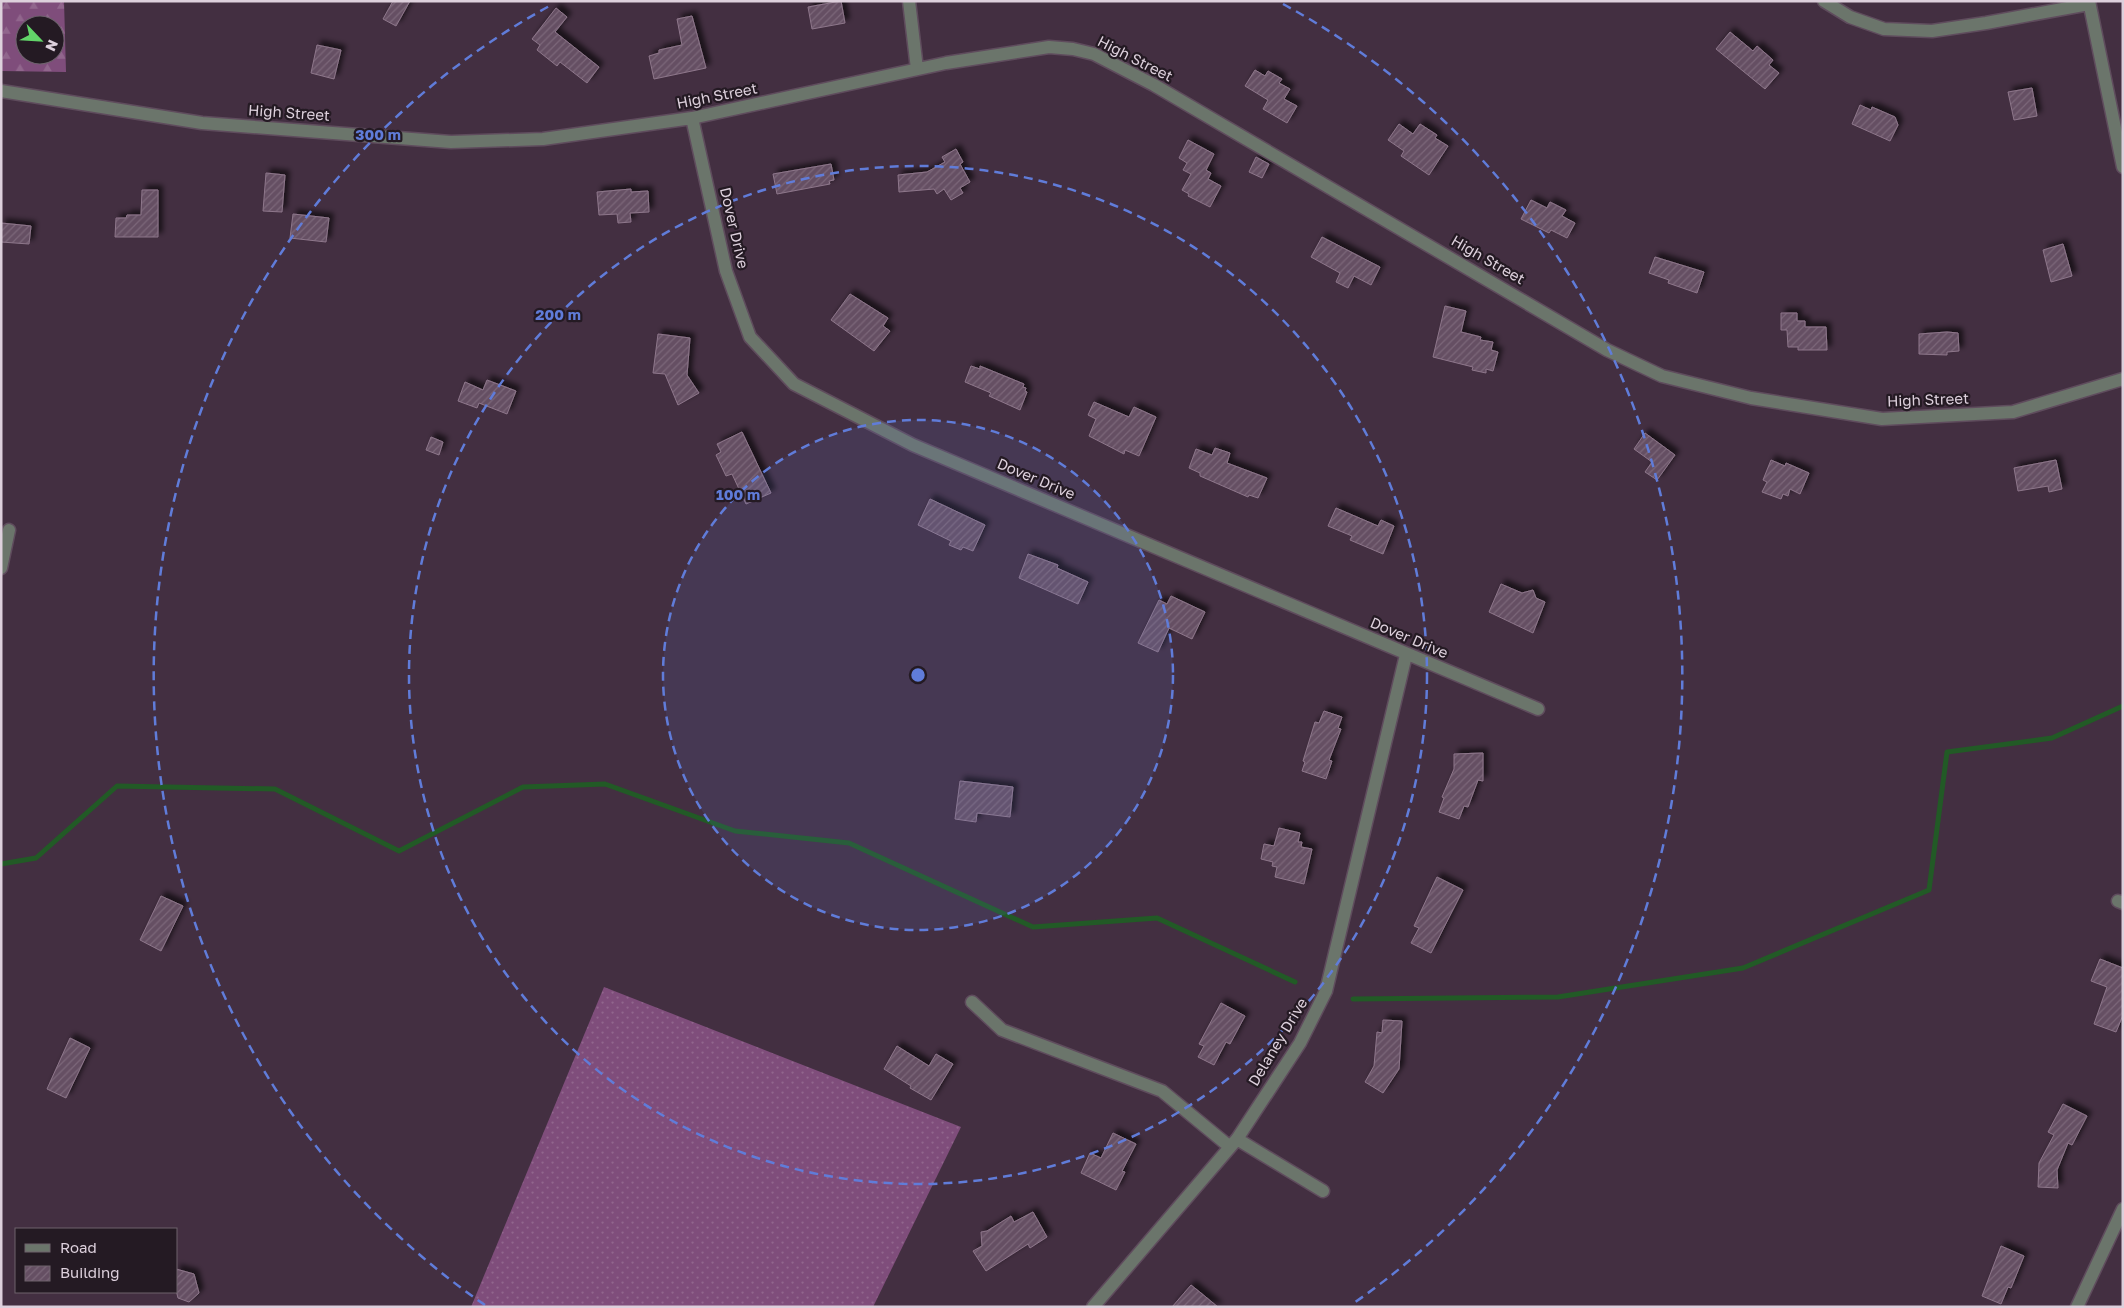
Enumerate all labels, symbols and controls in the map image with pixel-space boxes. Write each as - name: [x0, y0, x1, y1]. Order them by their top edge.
- north arrow: [15, 15, 65, 65]
- street label: High Street: [1095, 31, 1176, 85]
- text: N: [42, 37, 62, 54]
- street label: High Street: [675, 78, 759, 112]
- street label: High Street: [248, 100, 331, 124]
- text: 300 m: [355, 125, 401, 143]
- street label: Dover Drive: [717, 185, 753, 270]
- street label: High Street: [1448, 231, 1529, 287]
- text: 200 m: [535, 305, 581, 323]
- street label: High Street: [1887, 389, 1969, 409]
- street label: Dover Drive: [995, 454, 1078, 503]
- text: 100 m: [716, 485, 760, 503]
- street label: Dover Drive: [1368, 613, 1451, 662]
- centre of rings: [909, 666, 927, 684]
- street label: Delaney Drive: [1244, 994, 1311, 1089]
- legend: [15, 1228, 178, 1293]
- text: Road: [60, 1238, 97, 1256]
- text: Building: [60, 1263, 120, 1281]

